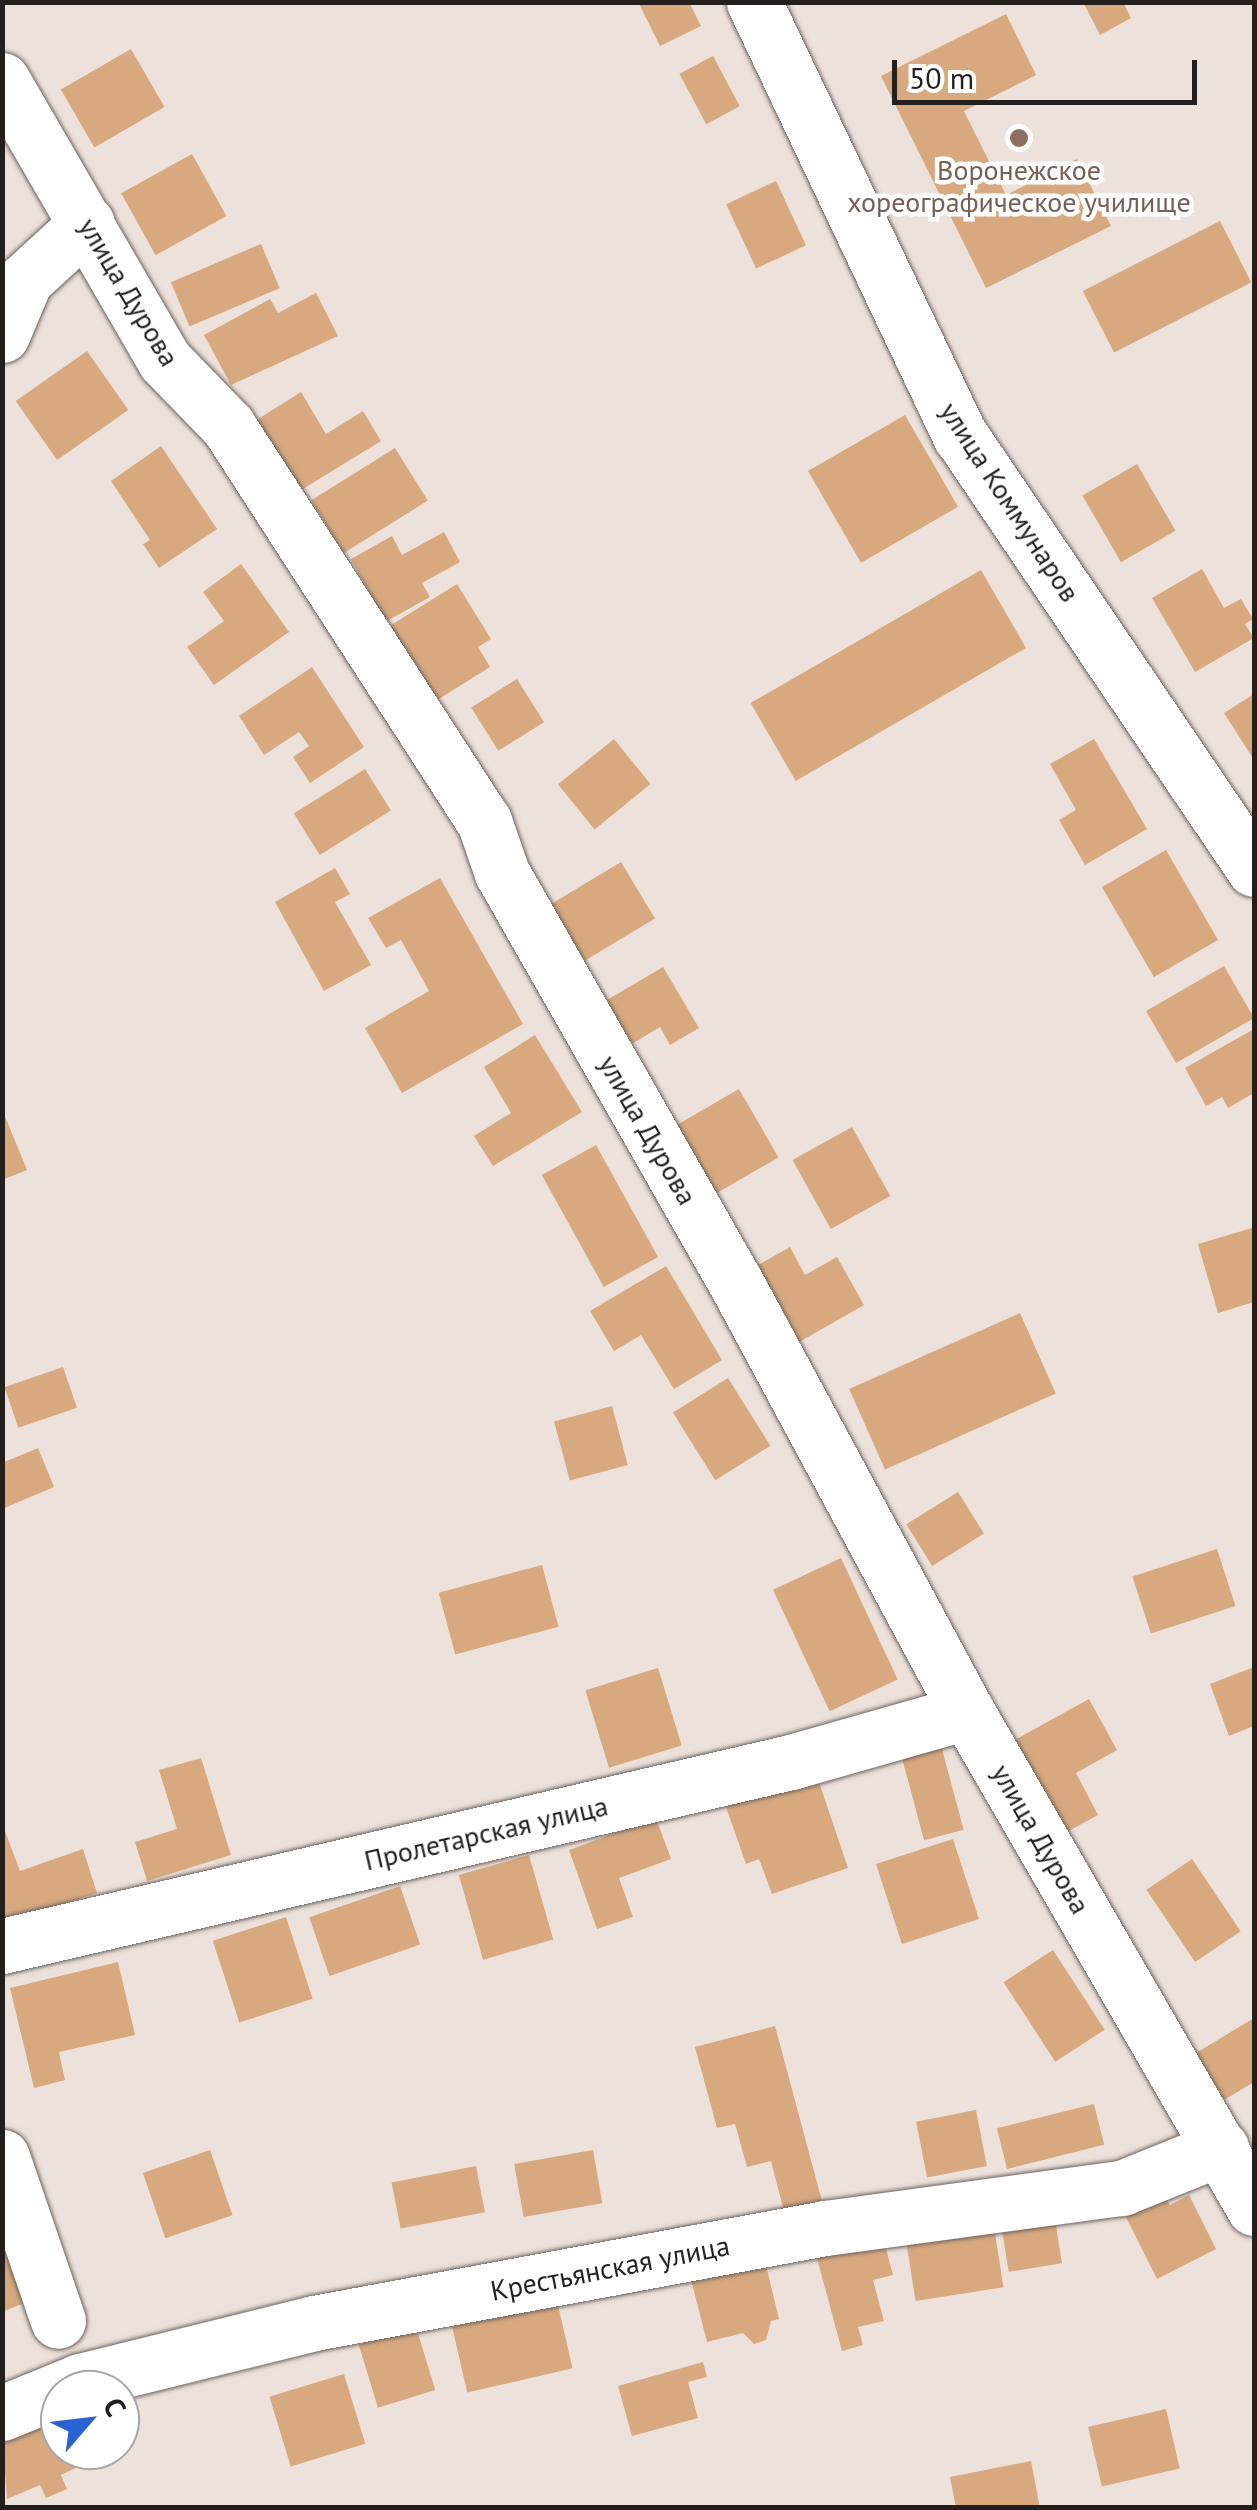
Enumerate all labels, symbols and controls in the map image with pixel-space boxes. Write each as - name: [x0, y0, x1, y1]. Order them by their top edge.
- scale bar: [897, 40, 1202, 102]
- text: 50 m: [909, 58, 974, 97]
- marker: Воронежское хореографическое училище: [1008, 127, 1030, 149]
- place label: Воронежское хореографическое училище: [847, 153, 1191, 219]
- street label: улица Дурова: [71, 211, 187, 373]
- street label: улица Коммунаров: [933, 396, 1087, 608]
- street label: улица Дурова: [591, 1049, 705, 1211]
- street label: улица Дурова: [984, 1758, 1098, 1920]
- street label: Пролетарская улица: [361, 1789, 611, 1877]
- street label: Крестьянская улица: [488, 2228, 732, 2308]
- north arrow: [40, 2370, 140, 2470]
- text: С: [95, 2391, 135, 2422]

